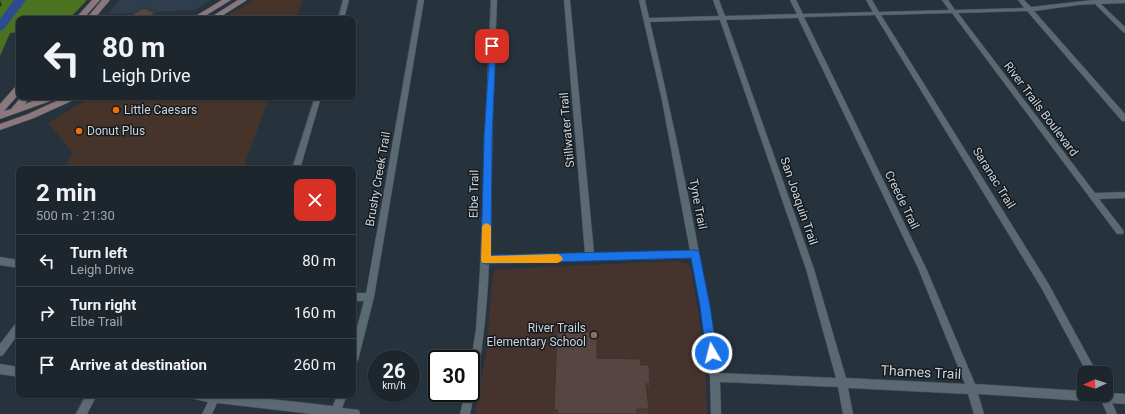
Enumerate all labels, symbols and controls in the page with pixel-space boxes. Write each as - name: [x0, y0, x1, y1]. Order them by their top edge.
- pin: [475, 29, 509, 63]
- text: 80 m: [102, 31, 165, 64]
- icon: left: [36, 32, 88, 84]
- icon: arrive: [481, 35, 503, 57]
- street label: River Trails Boulevard: [1001, 59, 1081, 159]
- text: Leigh Drive: [102, 65, 191, 86]
- street label: Stillwater Trail: [557, 92, 577, 168]
- place label: Little Caesars: [124, 103, 197, 117]
- marker: Little Caesars: [111, 105, 121, 115]
- place label: Donut Plus: [87, 124, 145, 138]
- marker: Donut Plus: [74, 126, 84, 136]
- street label: Brushy Creek Trail: [363, 131, 393, 227]
- street label: Saranac Trail: [970, 145, 1018, 211]
- street label: San Joaquin Trail: [777, 155, 821, 247]
- street label: Creede Trail: [882, 168, 922, 232]
- street label: Elbe Trail: [467, 170, 481, 218]
- street label: Tyne Trail: [686, 178, 710, 230]
- text: 2 min: [36, 179, 96, 207]
- button: close: [294, 179, 336, 221]
- text: 500 m · 21:30: [36, 208, 115, 223]
- text: Turn left: [70, 244, 127, 262]
- icon: left: [36, 250, 58, 272]
- text: 80 m: [302, 252, 336, 270]
- text: Leigh Drive: [70, 262, 134, 277]
- text: Turn right: [70, 296, 136, 314]
- icon: right: [36, 302, 58, 324]
- text: 160 m: [294, 304, 336, 322]
- text: Elbe Trail: [70, 314, 123, 329]
- place label: River Trails Elementary School: [486, 321, 586, 349]
- marker: River Trails Elementary School: [589, 330, 599, 340]
- position arrow: [691, 332, 733, 374]
- speed limit sign: 30: [428, 350, 480, 402]
- icon: arrive: [36, 354, 58, 376]
- text: Arrive at destination: [70, 356, 207, 374]
- text: 260 m: [294, 356, 336, 374]
- text: 26: [383, 359, 405, 383]
- street label: Thames Trail: [880, 362, 962, 382]
- north arrow: [1077, 366, 1113, 402]
- map controls: [1077, 366, 1113, 402]
- text: km/h: [382, 380, 406, 391]

